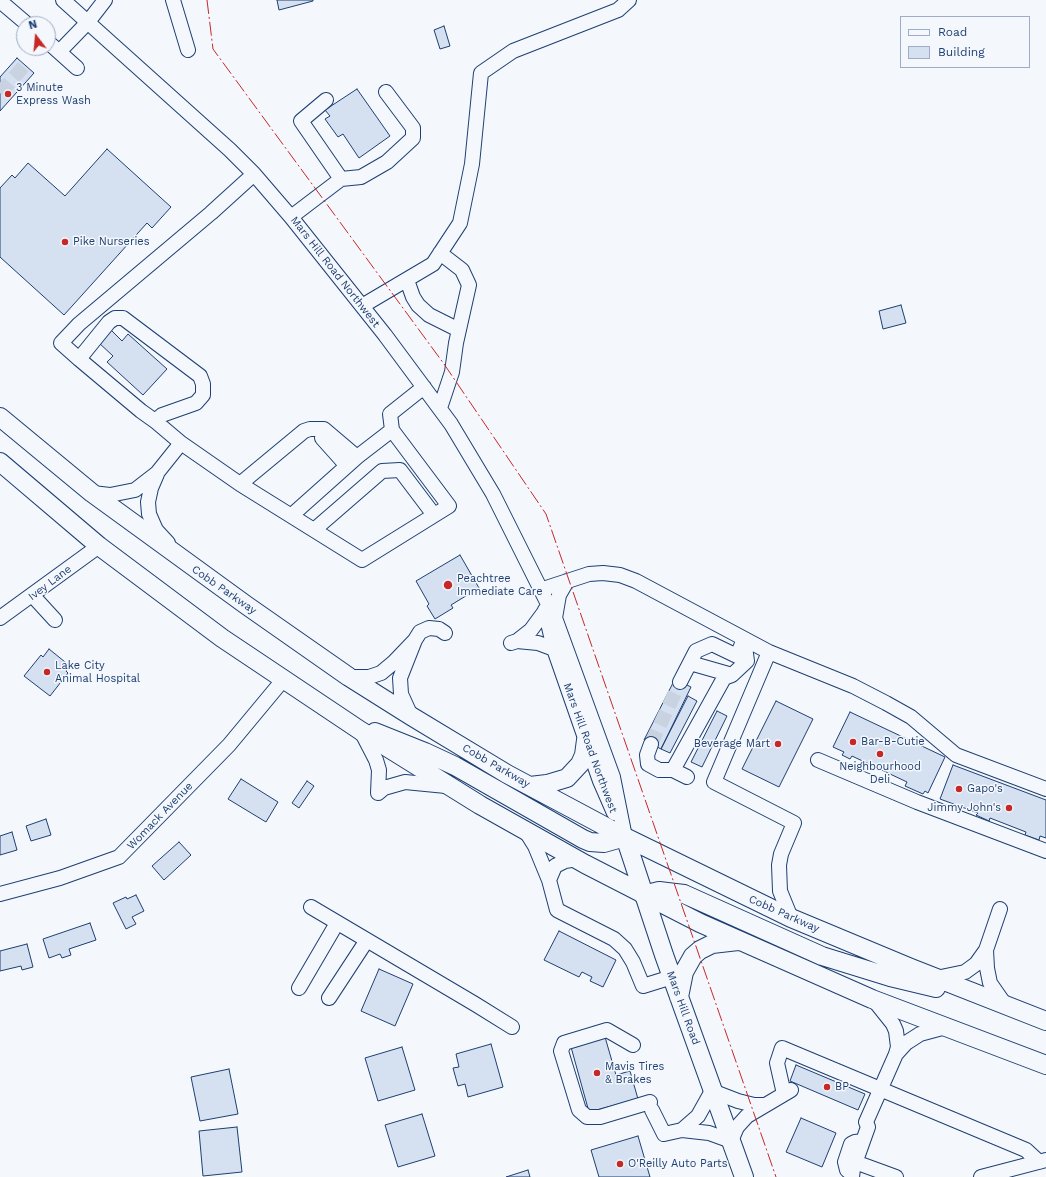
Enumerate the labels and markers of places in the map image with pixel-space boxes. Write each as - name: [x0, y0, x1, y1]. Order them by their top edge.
- place label: 3 Minute Express Wash: [16, 81, 91, 107]
- marker: 3 Minute Express Wash: [3, 89, 13, 99]
- place label: Pike Nurseries: [73, 235, 150, 249]
- marker: Pike Nurseries: [60, 237, 70, 247]
- place label: Peachtree Immediate Care: [457, 572, 542, 598]
- marker: Peachtree Immediate Care: [442, 579, 454, 591]
- place label: Lake City Animal Hospital: [55, 659, 140, 685]
- marker: Lake City Animal Hospital: [42, 667, 52, 677]
- place label: Bar-B-Cutie: [861, 735, 925, 749]
- place label: Beverage Mart: [694, 737, 770, 751]
- marker: Bar-B-Cutie: [848, 737, 858, 747]
- marker: Beverage Mart: [773, 739, 783, 749]
- marker: Neighbourhood Deli: [875, 749, 885, 759]
- place label: Neighbourhood Deli: [839, 760, 921, 786]
- place label: Gapo's: [967, 782, 1003, 796]
- marker: Gapo's: [954, 784, 964, 794]
- place label: Jimmy John's: [927, 801, 1001, 815]
- marker: Jimmy John's: [1004, 803, 1014, 813]
- place label: Mavis Tires & Brakes: [605, 1060, 664, 1086]
- marker: Mavis Tires & Brakes: [592, 1068, 602, 1078]
- place label: BP: [835, 1080, 849, 1094]
- marker: BP: [822, 1082, 832, 1092]
- place label: O'Reilly Auto Parts: [628, 1157, 727, 1171]
- marker: O'Reilly Auto Parts: [615, 1159, 625, 1169]

